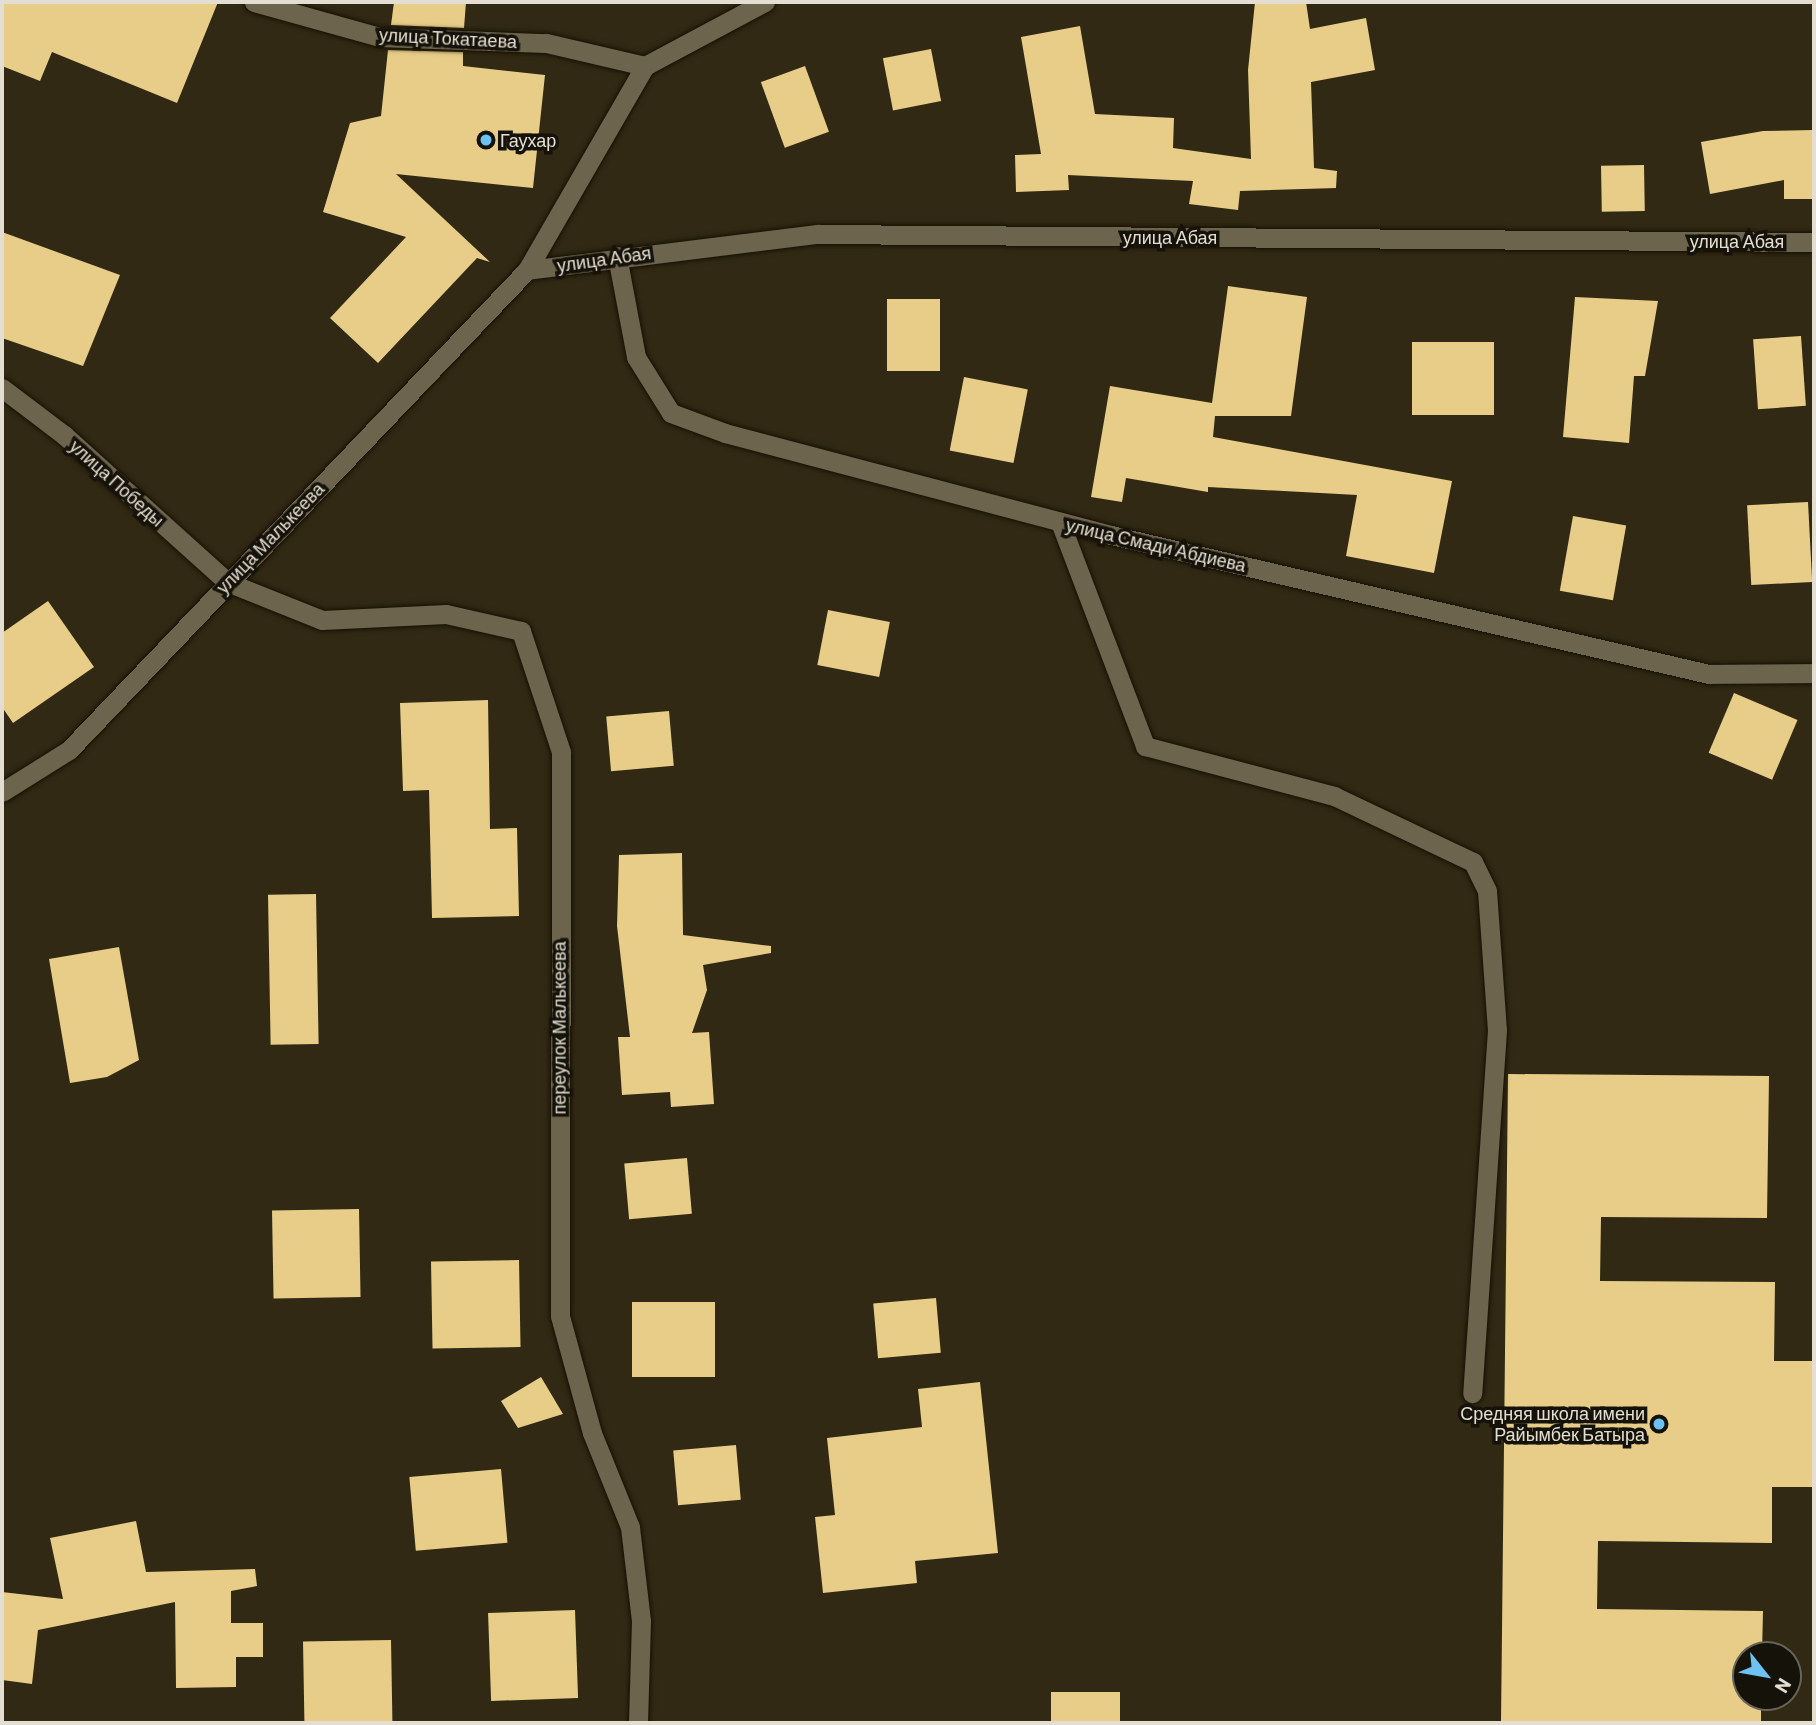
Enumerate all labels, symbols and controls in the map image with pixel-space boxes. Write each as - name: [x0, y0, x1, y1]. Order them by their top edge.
- street label: улица Токатаева: [379, 24, 517, 52]
- place label: Гаухар: [500, 129, 556, 151]
- marker: Гаухар: [478, 132, 494, 148]
- street label: улица Абая: [1123, 226, 1217, 248]
- street label: улица Абая: [1690, 230, 1784, 252]
- street label: улица Абая: [556, 242, 652, 276]
- street label: улица Победы: [65, 435, 169, 531]
- street label: улица Малькеева: [212, 478, 328, 598]
- street label: улица Смади Абдиева: [1064, 514, 1248, 576]
- street label: переулок Малькеева: [548, 942, 570, 1114]
- place label: Средняя школа имени Райымбек Батыра: [1460, 1403, 1645, 1446]
- marker: Средняя школа имени Райымбек Батыра: [1651, 1416, 1667, 1432]
- north arrow: [1732, 1641, 1802, 1711]
- text: N: [1771, 1675, 1797, 1697]

